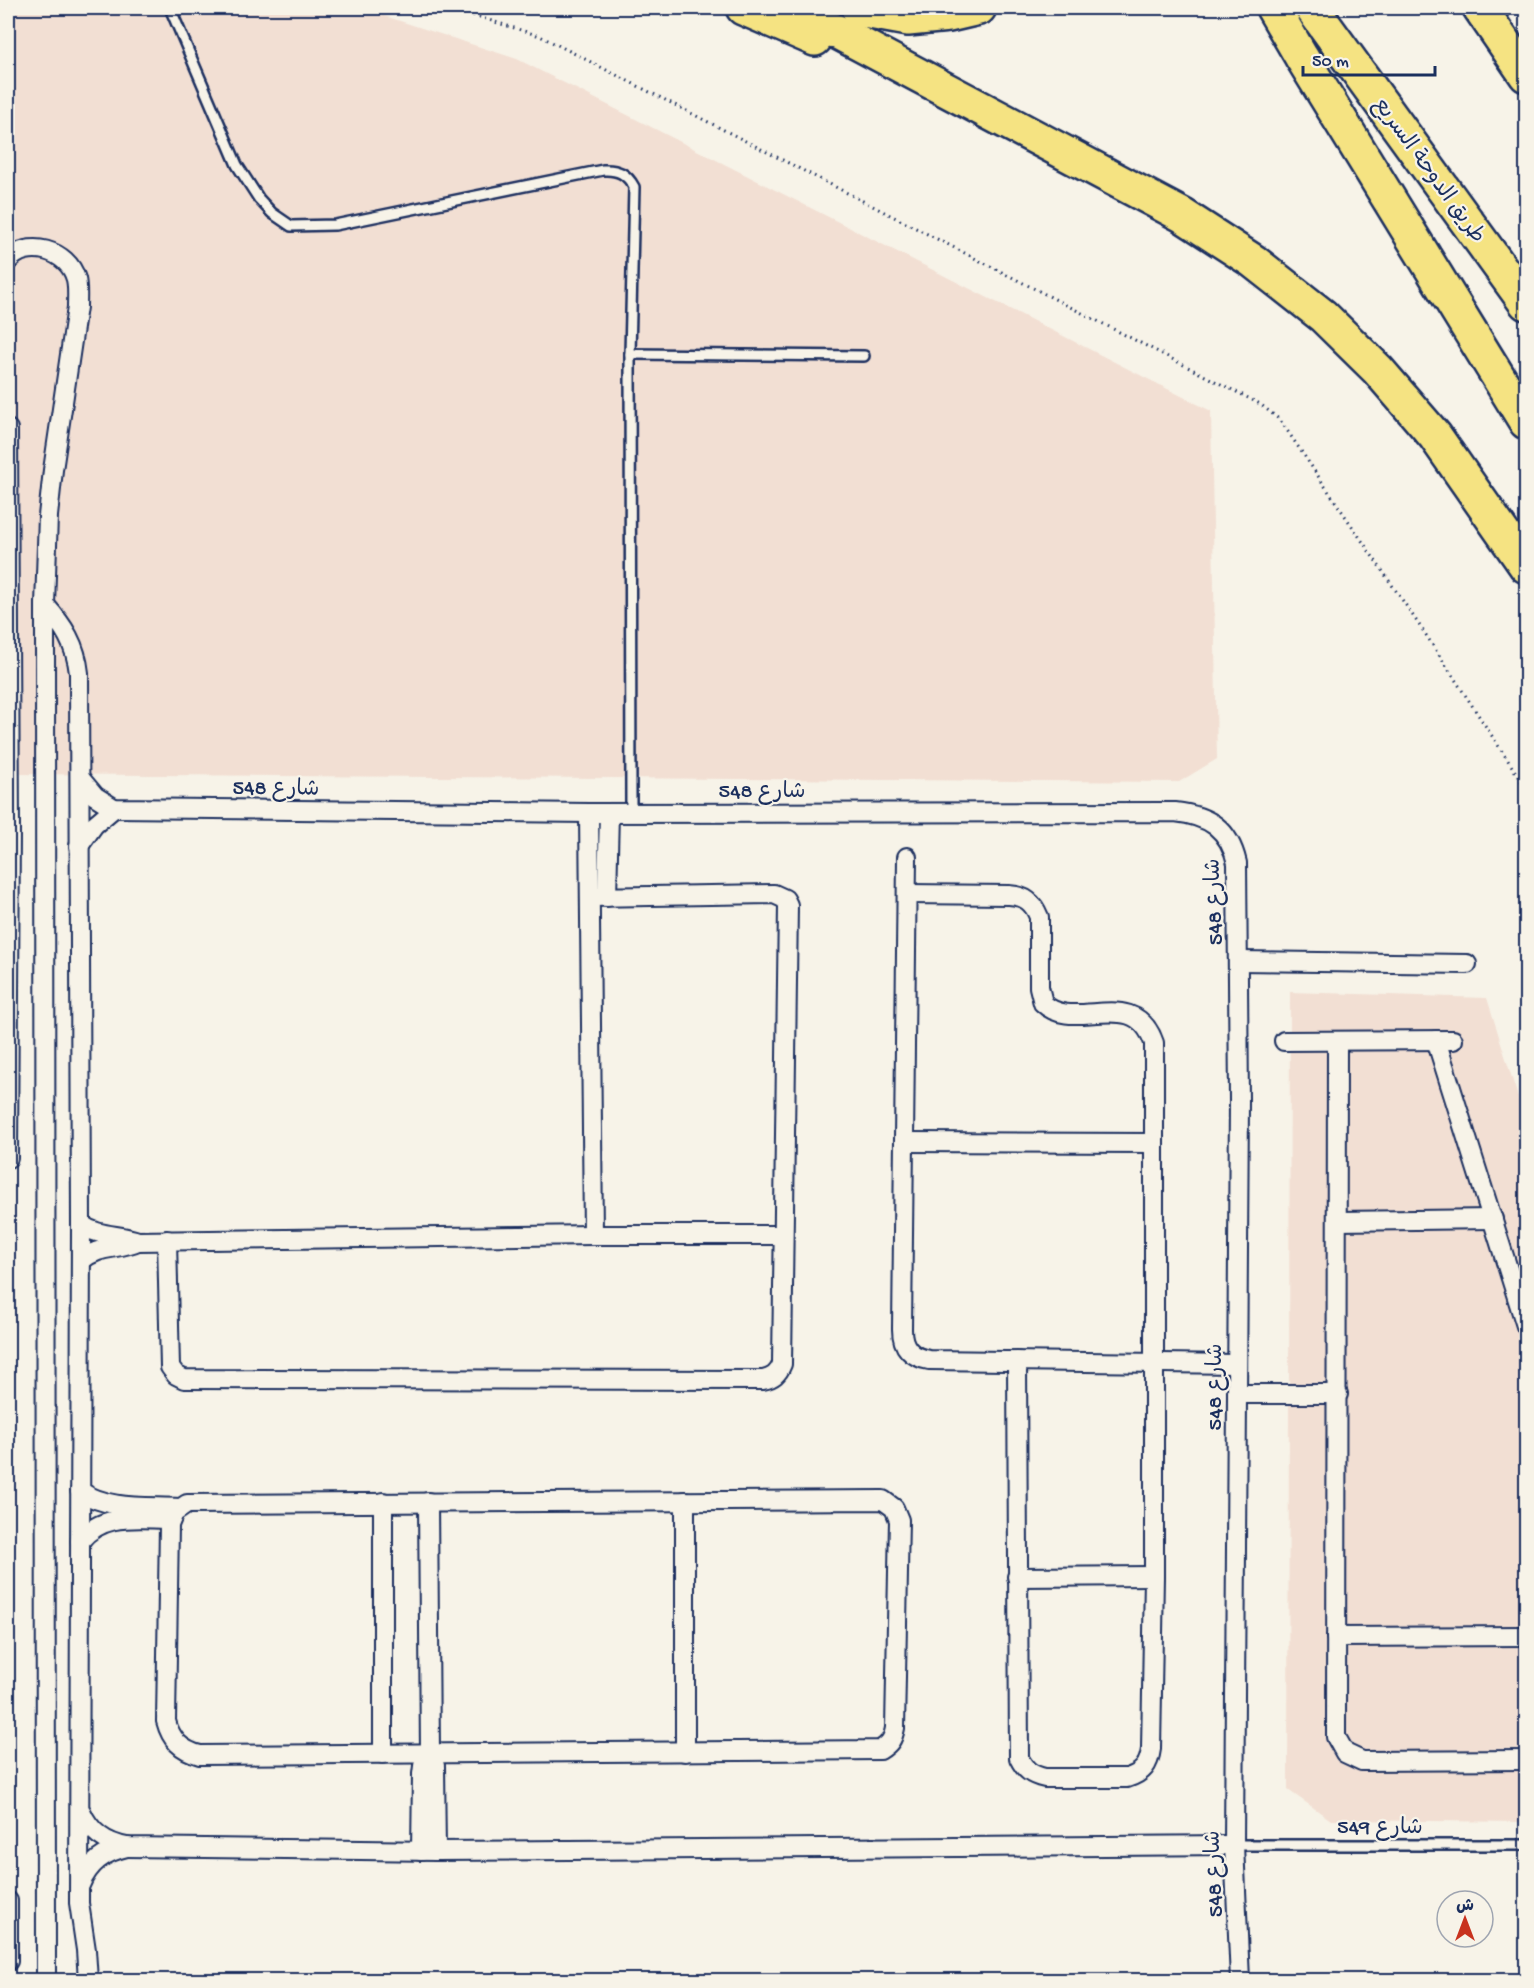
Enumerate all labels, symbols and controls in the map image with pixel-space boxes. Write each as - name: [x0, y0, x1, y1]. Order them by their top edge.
- scale bar: [1303, 39, 1435, 77]
- text: 50 m: [1312, 52, 1349, 73]
- street label: طريق الدوحة السريع: [1366, 93, 1489, 249]
- street label: شارع 548: [232, 776, 320, 804]
- street label: شارع 548: [719, 780, 805, 806]
- street label: شارع 548: [1201, 858, 1231, 946]
- street label: شارع 548: [1204, 1344, 1230, 1430]
- street label: شارع 549: [1337, 1816, 1423, 1842]
- street label: شارع 548: [1201, 1830, 1231, 1918]
- north arrow: [1435, 1889, 1495, 1949]
- text: ش: [1456, 1898, 1474, 1917]

